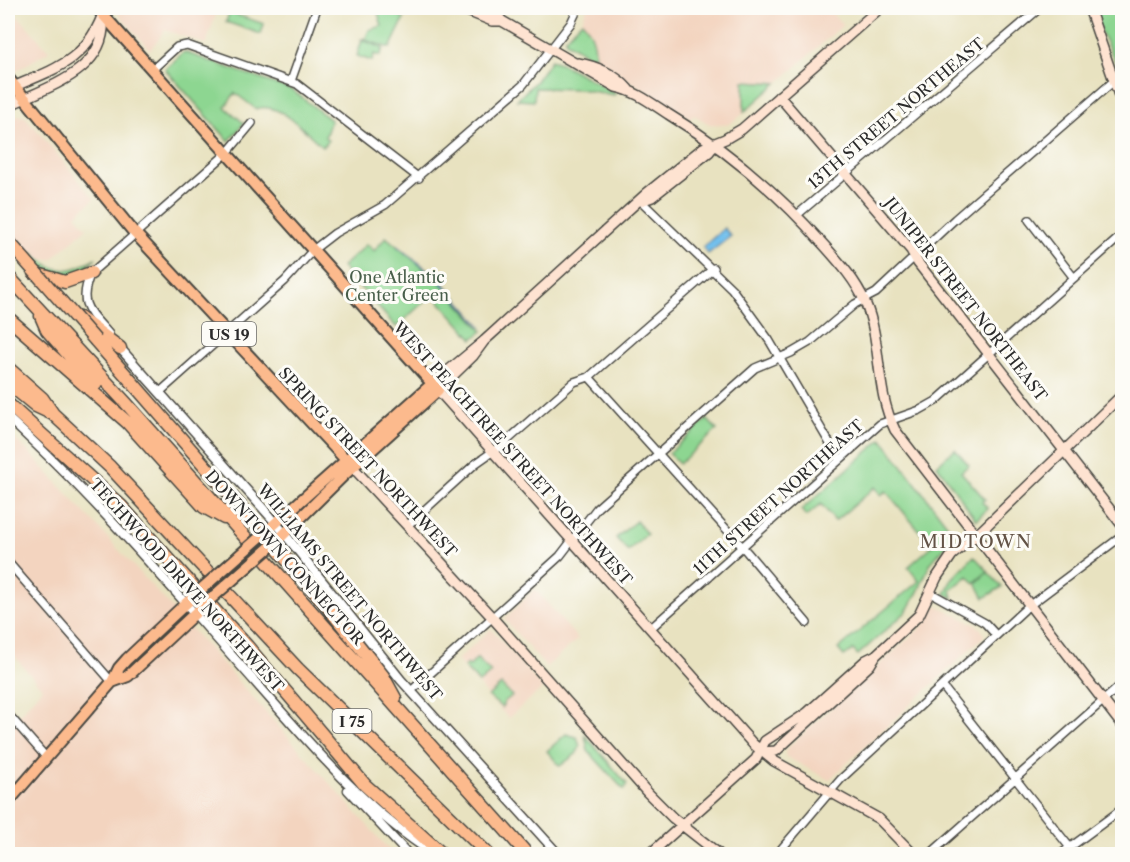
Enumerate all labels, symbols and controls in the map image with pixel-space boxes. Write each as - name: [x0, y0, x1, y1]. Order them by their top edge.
- street label: 13TH STREET NORTHEAST: [804, 33, 988, 193]
- street label: JUNIPER STREET NORTHEAST: [878, 191, 1052, 405]
- park label: One Atlantic Center Green: [345, 267, 449, 305]
- street label: WEST PEACHTREE STREET NORTHWEST: [389, 316, 637, 589]
- road number: US 19: [202, 322, 256, 346]
- street label: SPRING STREET NORTHWEST: [275, 363, 461, 561]
- street label: 11TH STREET NORTHEAST: [689, 415, 867, 579]
- street label: DOWNTOWN CONNECTOR: [201, 465, 370, 650]
- street label: TECHWOOD DRIVE NORTHWEST: [86, 474, 288, 696]
- street label: WILLIAMS STREET NORTHWEST: [253, 479, 447, 705]
- district label: MIDTOWN: [920, 531, 1032, 553]
- road number: I 75: [332, 709, 372, 733]

